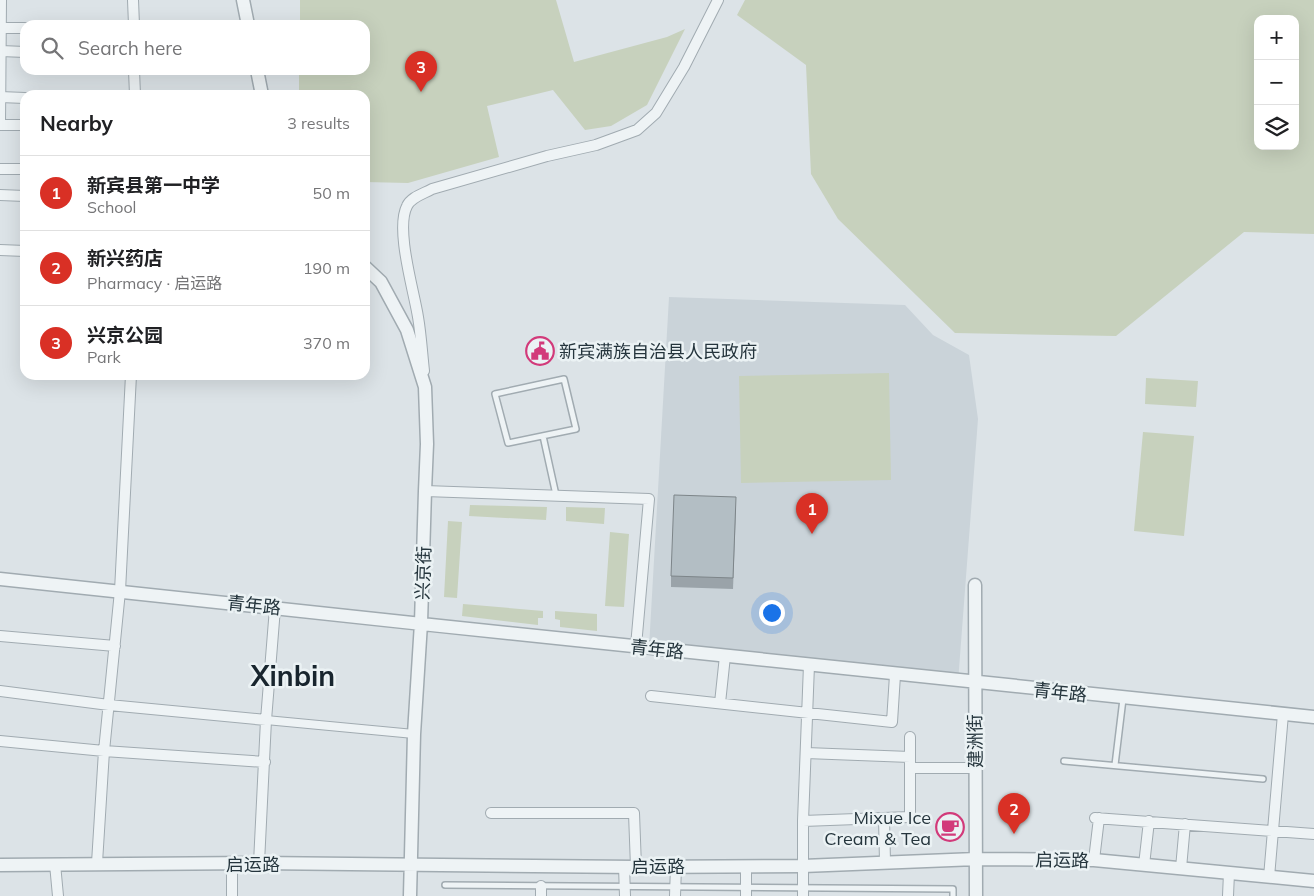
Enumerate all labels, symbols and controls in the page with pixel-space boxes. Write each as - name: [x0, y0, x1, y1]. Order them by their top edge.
- map controls: [1254, 15, 1299, 150]
- button: +: [1254, 15, 1299, 60]
- search box: [20, 20, 370, 75]
- icon: search: [38, 34, 66, 62]
- text: Search here: [78, 36, 182, 60]
- pin: 3: [405, 51, 437, 92]
- button: −: [1254, 60, 1299, 105]
- button: layers: [1254, 105, 1299, 150]
- text: Nearby: [40, 110, 113, 136]
- text: 3 results: [287, 113, 350, 133]
- text: 新宾县第一中学: [87, 173, 220, 197]
- text: 1: [51, 183, 61, 203]
- text: 50 m: [313, 183, 350, 203]
- text: School: [87, 197, 136, 217]
- text: 新兴药店: [87, 246, 163, 270]
- text: 2: [51, 258, 61, 278]
- text: 190 m: [303, 258, 350, 278]
- text: Pharmacy · 启运路: [87, 273, 222, 293]
- text: 兴京公园: [87, 323, 163, 347]
- text: 3: [51, 333, 61, 353]
- text: 370 m: [303, 333, 350, 353]
- public building icon: 新宾满族自治县人民政府: [525, 336, 555, 366]
- place label: 新宾满族自治县人民政府: [559, 340, 757, 363]
- text: Park: [87, 347, 121, 367]
- pin: 1: [796, 493, 828, 534]
- street label: 兴京街: [411, 546, 435, 600]
- street label: 青年路: [226, 591, 282, 619]
- your location: [759, 600, 785, 626]
- street label: 青年路: [629, 635, 685, 663]
- district label: Xinbin: [250, 658, 335, 693]
- street label: 青年路: [1032, 678, 1088, 706]
- street label: 建洲街: [963, 714, 987, 768]
- pin: 2: [998, 793, 1030, 834]
- place label: Mixue Ice Cream & Tea: [824, 806, 931, 850]
- cafe icon: Mixue Ice Cream & Tea: [935, 812, 965, 842]
- street label: 启运路: [1035, 848, 1089, 872]
- street label: 启运路: [226, 853, 280, 876]
- street label: 启运路: [631, 855, 685, 878]

